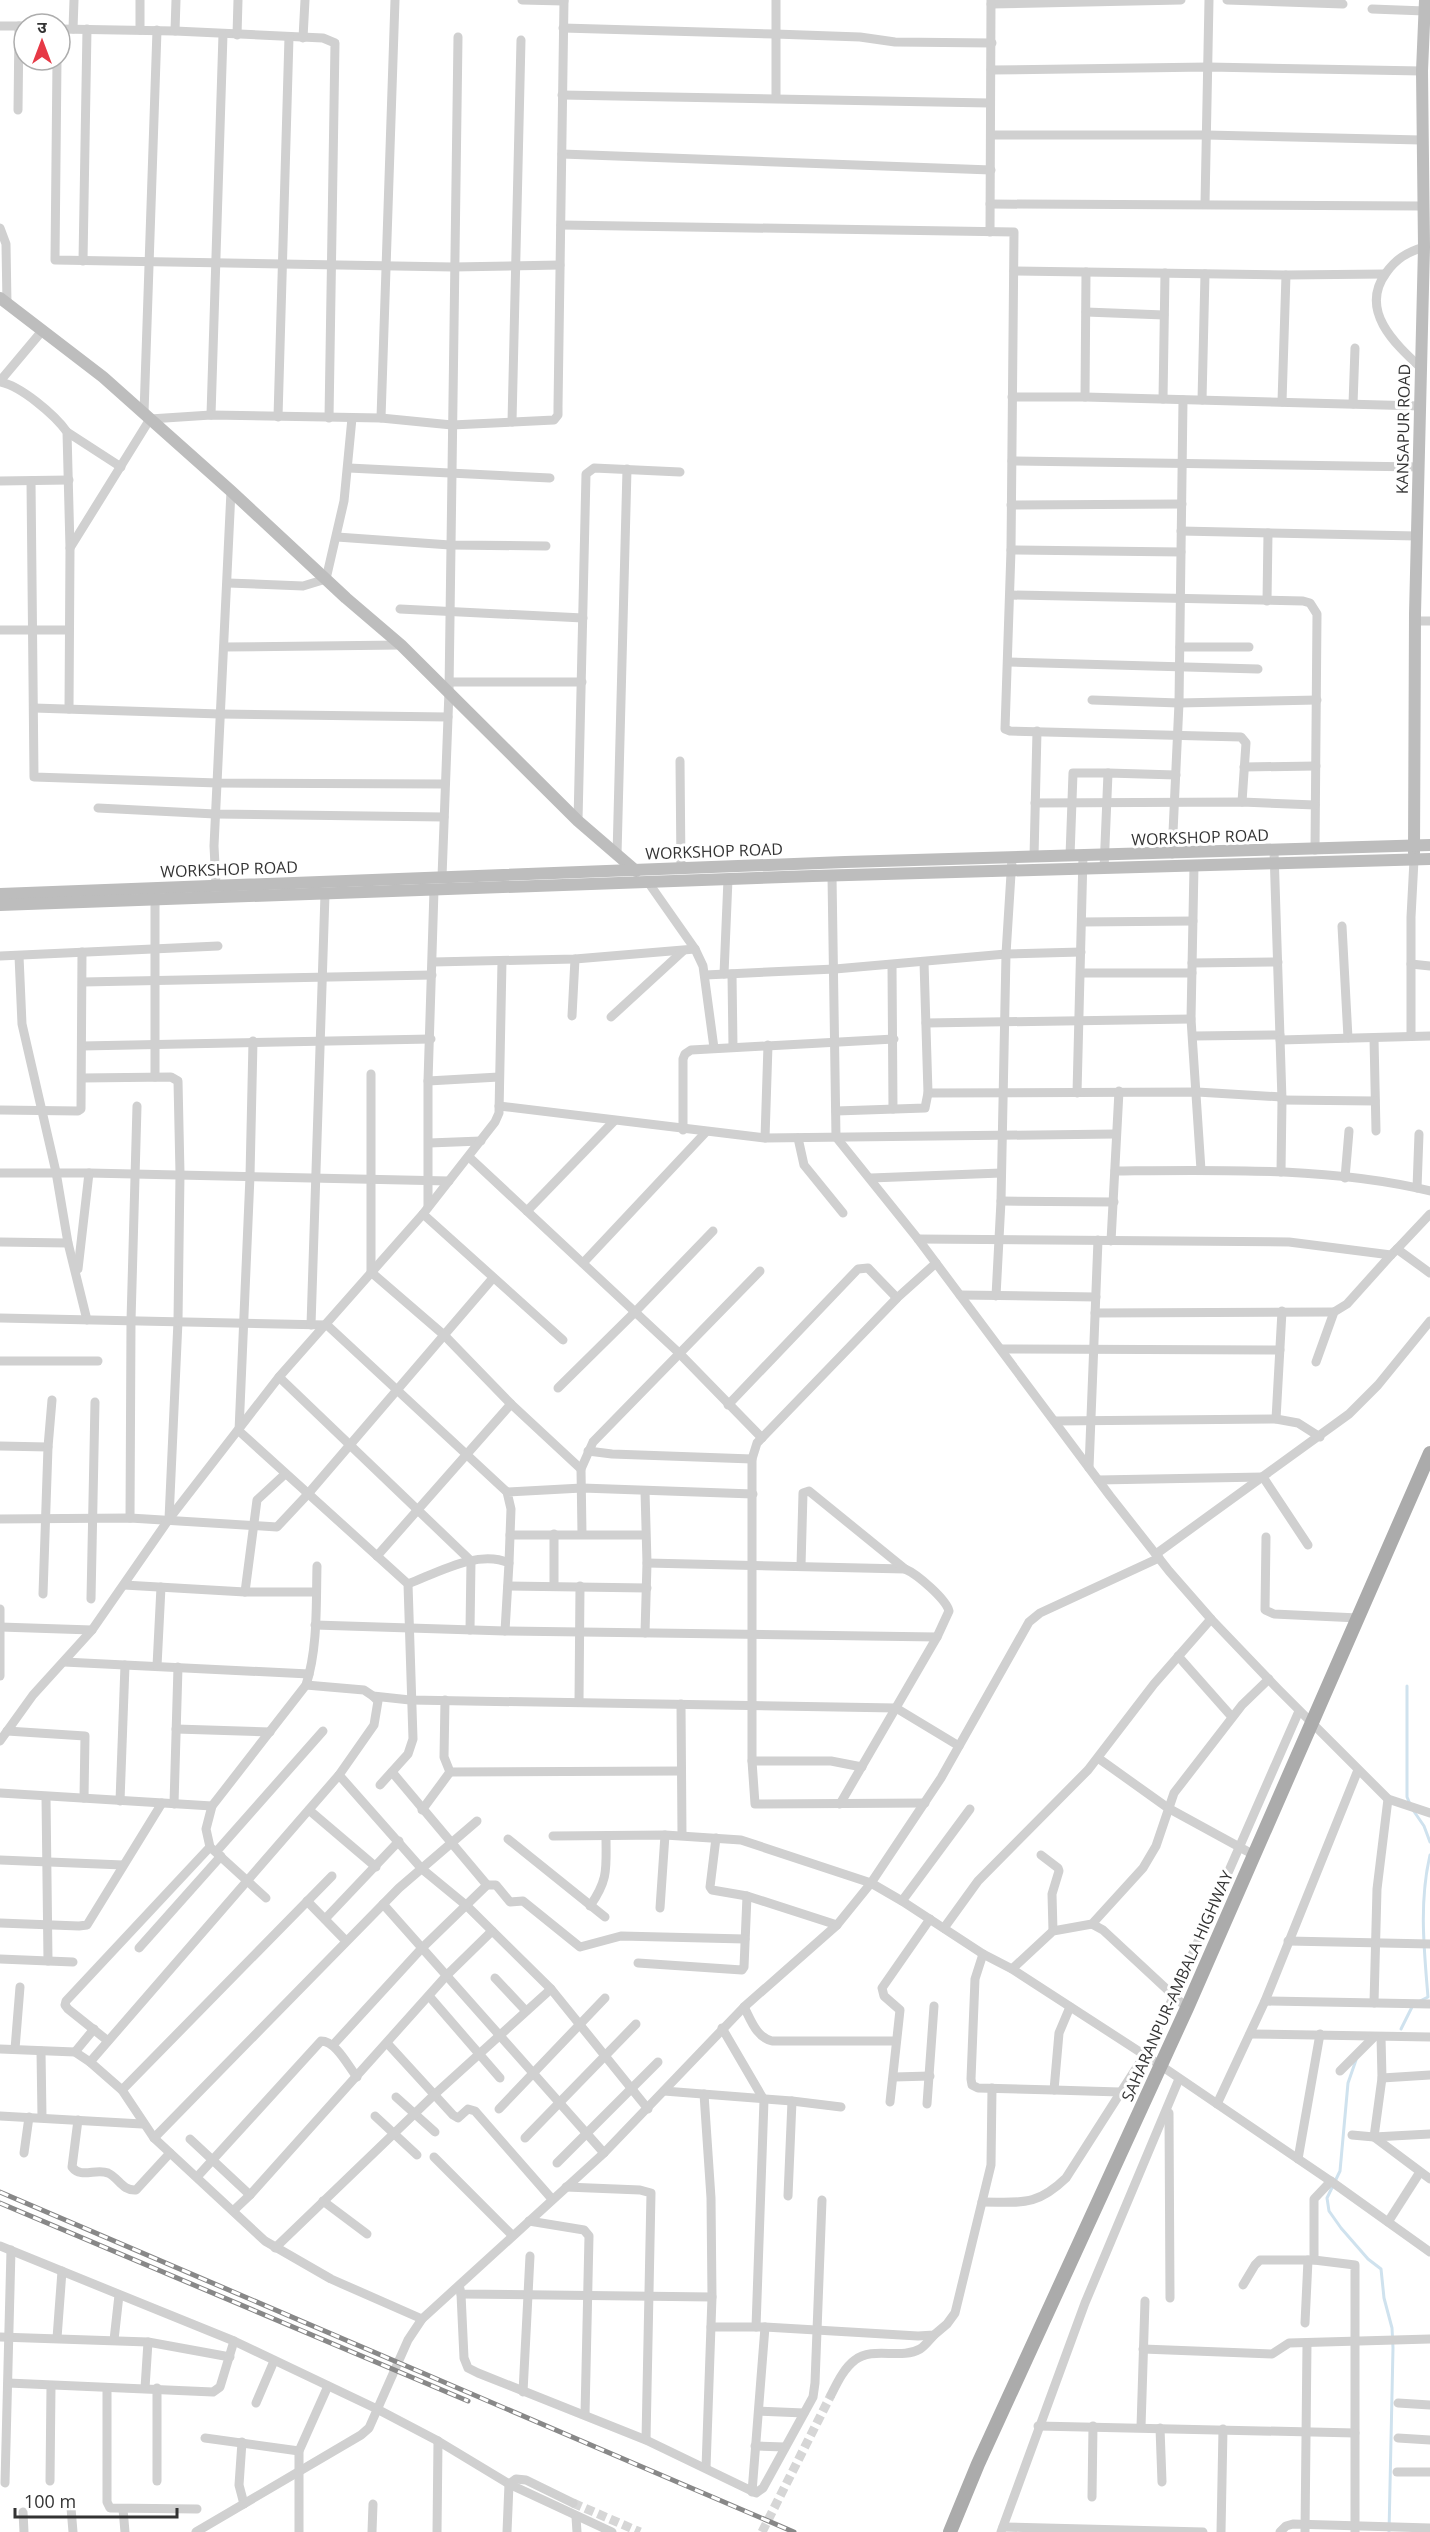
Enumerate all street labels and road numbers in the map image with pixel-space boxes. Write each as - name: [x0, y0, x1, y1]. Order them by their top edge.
- street label: KANSAPUR ROAD: [1391, 364, 1415, 494]
- street label: WORKSHOP ROAD: [1131, 824, 1269, 850]
- street label: WORKSHOP ROAD: [645, 838, 783, 864]
- street label: WORKSHOP ROAD: [160, 856, 298, 882]
- street label: SAHARANPUR-AMBALA HIGHWAY: [1116, 1867, 1238, 2105]

